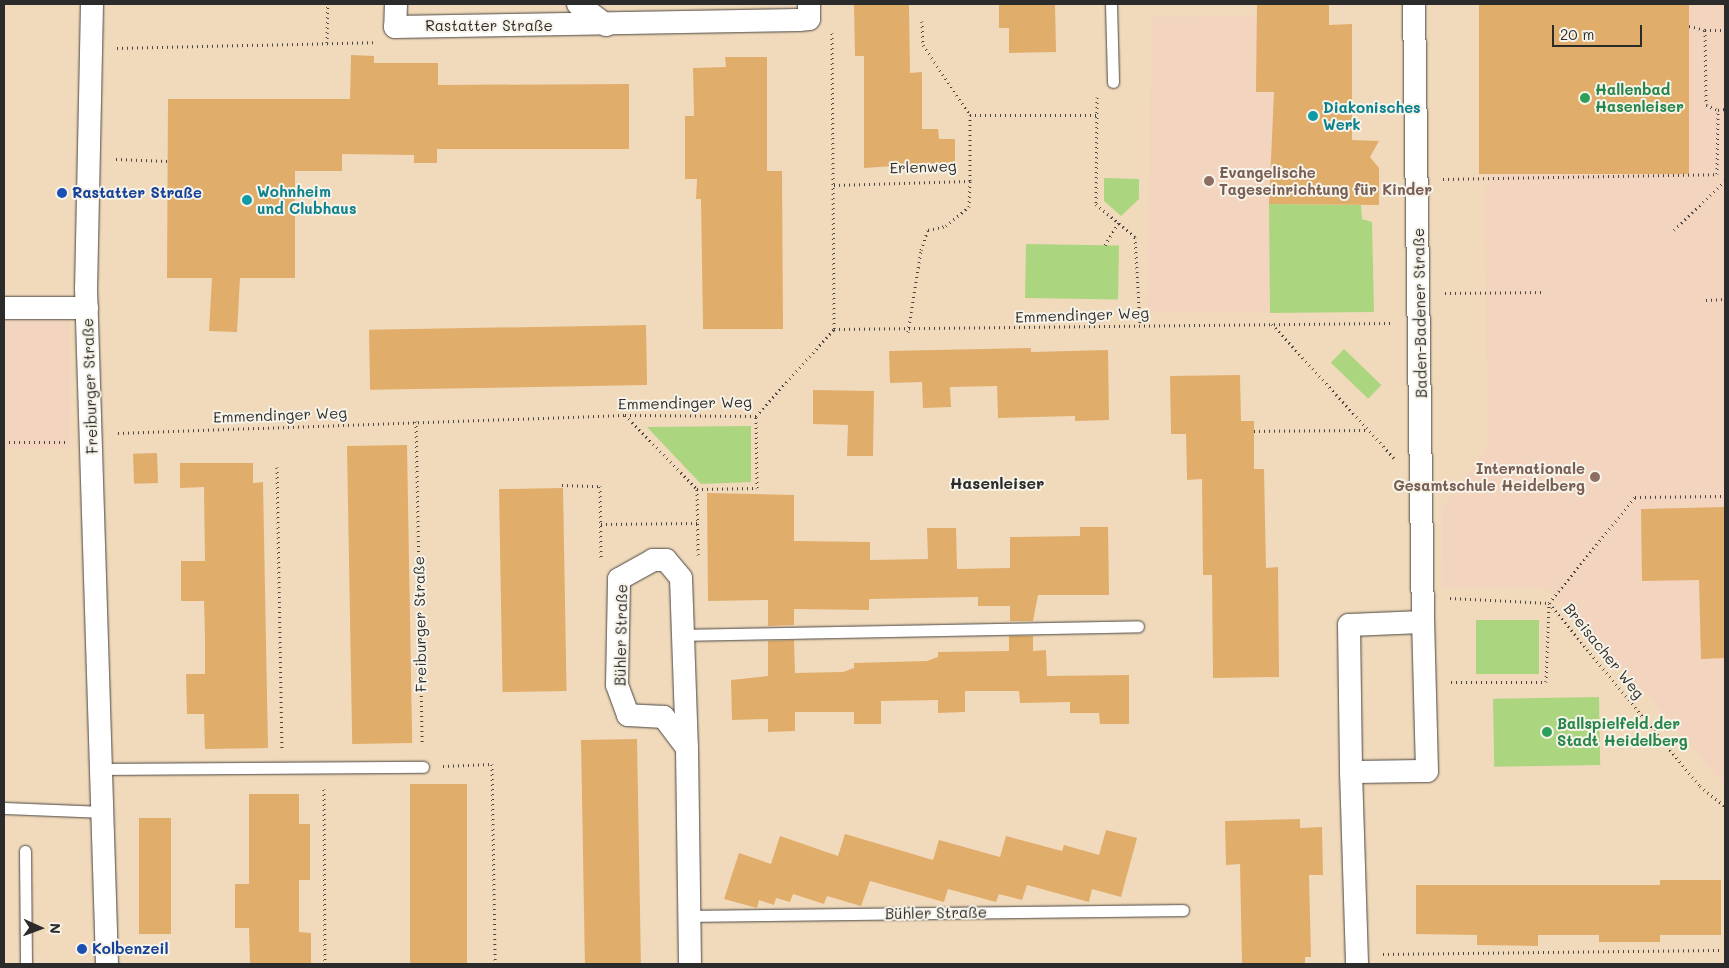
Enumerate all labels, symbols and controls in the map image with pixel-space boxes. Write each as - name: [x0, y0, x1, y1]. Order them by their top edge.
- scale bar: [1554, 15, 1644, 47]
- street label: Rastatter Straße: [425, 17, 553, 35]
- text: 20 m: [1560, 24, 1594, 44]
- place label: Hallenbad Hasenleiser: [1595, 80, 1684, 115]
- marker: Hallenbad Hasenleiser: [1579, 92, 1591, 104]
- place label: Diakonisches Werk: [1323, 98, 1421, 133]
- marker: Diakonisches Werk: [1307, 110, 1319, 122]
- street label: Erlenweg: [889, 157, 957, 177]
- place label: Evangelische Tageseinrichtung für Kinder: [1219, 163, 1432, 198]
- marker: Evangelische Tageseinrichtung für Kinder: [1203, 175, 1215, 187]
- place label: Wohnheim und Clubhaus: [257, 182, 356, 217]
- place label: Rastatter Straße: [72, 184, 202, 202]
- marker: Rastatter Straße: [56, 187, 68, 199]
- marker: Wohnheim und Clubhaus: [241, 194, 253, 206]
- street label: Baden-Badener Straße: [1410, 228, 1430, 398]
- street label: Emmendinger Weg: [1015, 304, 1149, 326]
- street label: Freiburger Straße: [79, 318, 101, 454]
- street label: Emmendinger Weg: [618, 393, 752, 413]
- street label: Emmendinger Weg: [213, 404, 347, 426]
- place label: Internationale Gesamtschule Heidelberg: [1393, 459, 1585, 494]
- marker: Internationale Gesamtschule Heidelberg: [1589, 471, 1601, 483]
- district label: Hasenleiser: [950, 473, 1044, 493]
- street label: Freiburger Straße: [410, 556, 430, 692]
- street label: Bühler Straße: [611, 584, 631, 686]
- street label: Breisacher Weg: [1560, 600, 1648, 702]
- place label: Ballspielfeld der Stadt Heidelberg: [1557, 714, 1688, 749]
- marker: Ballspielfeld der Stadt Heidelberg: [1541, 726, 1553, 738]
- north arrow: [15, 903, 65, 953]
- street label: Bühler Straße: [885, 903, 987, 923]
- text: N: [46, 923, 65, 934]
- place label: Kolbenzeil: [92, 940, 169, 958]
- marker: Kolbenzeil: [76, 943, 88, 955]

